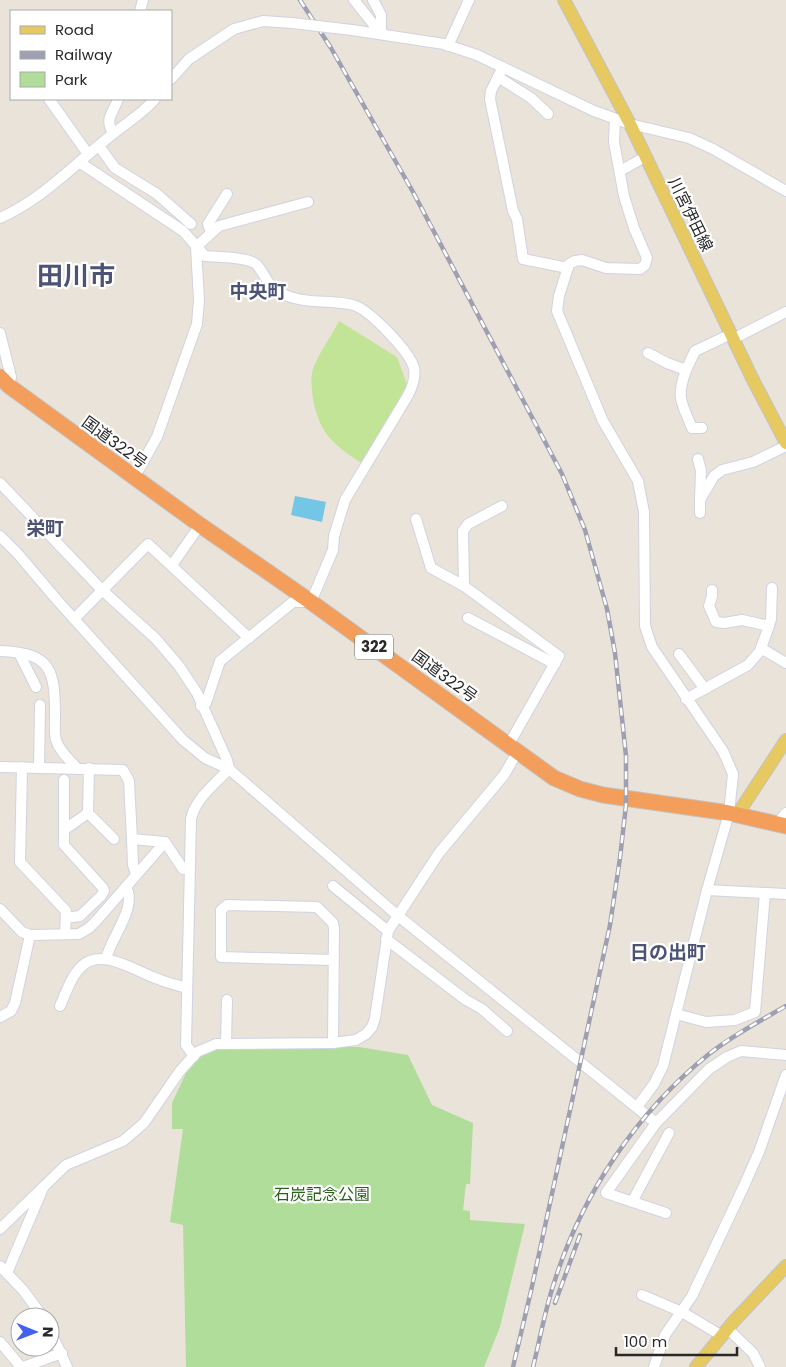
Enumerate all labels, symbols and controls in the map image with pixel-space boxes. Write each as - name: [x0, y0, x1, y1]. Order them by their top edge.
- legend: [10, 10, 172, 100]
- text: Road: [55, 19, 94, 40]
- text: Railway: [55, 44, 113, 65]
- text: Park: [55, 69, 87, 90]
- street label: 川宮伊田線: [663, 173, 718, 255]
- district label: 田川市: [37, 258, 115, 294]
- district label: 中央町: [229, 278, 287, 305]
- street label: 国道322号: [77, 411, 152, 474]
- district label: 栄町: [26, 515, 64, 542]
- road number: 322: [355, 634, 393, 660]
- street label: 国道322号: [407, 645, 482, 708]
- district label: 日の出町: [630, 939, 706, 966]
- park label: 石炭記念公園: [274, 1183, 370, 1206]
- north arrow: [10, 1307, 60, 1357]
- scale bar: [616, 1324, 737, 1356]
- text: N: [38, 1327, 58, 1338]
- text: 100 m: [624, 1331, 667, 1352]

